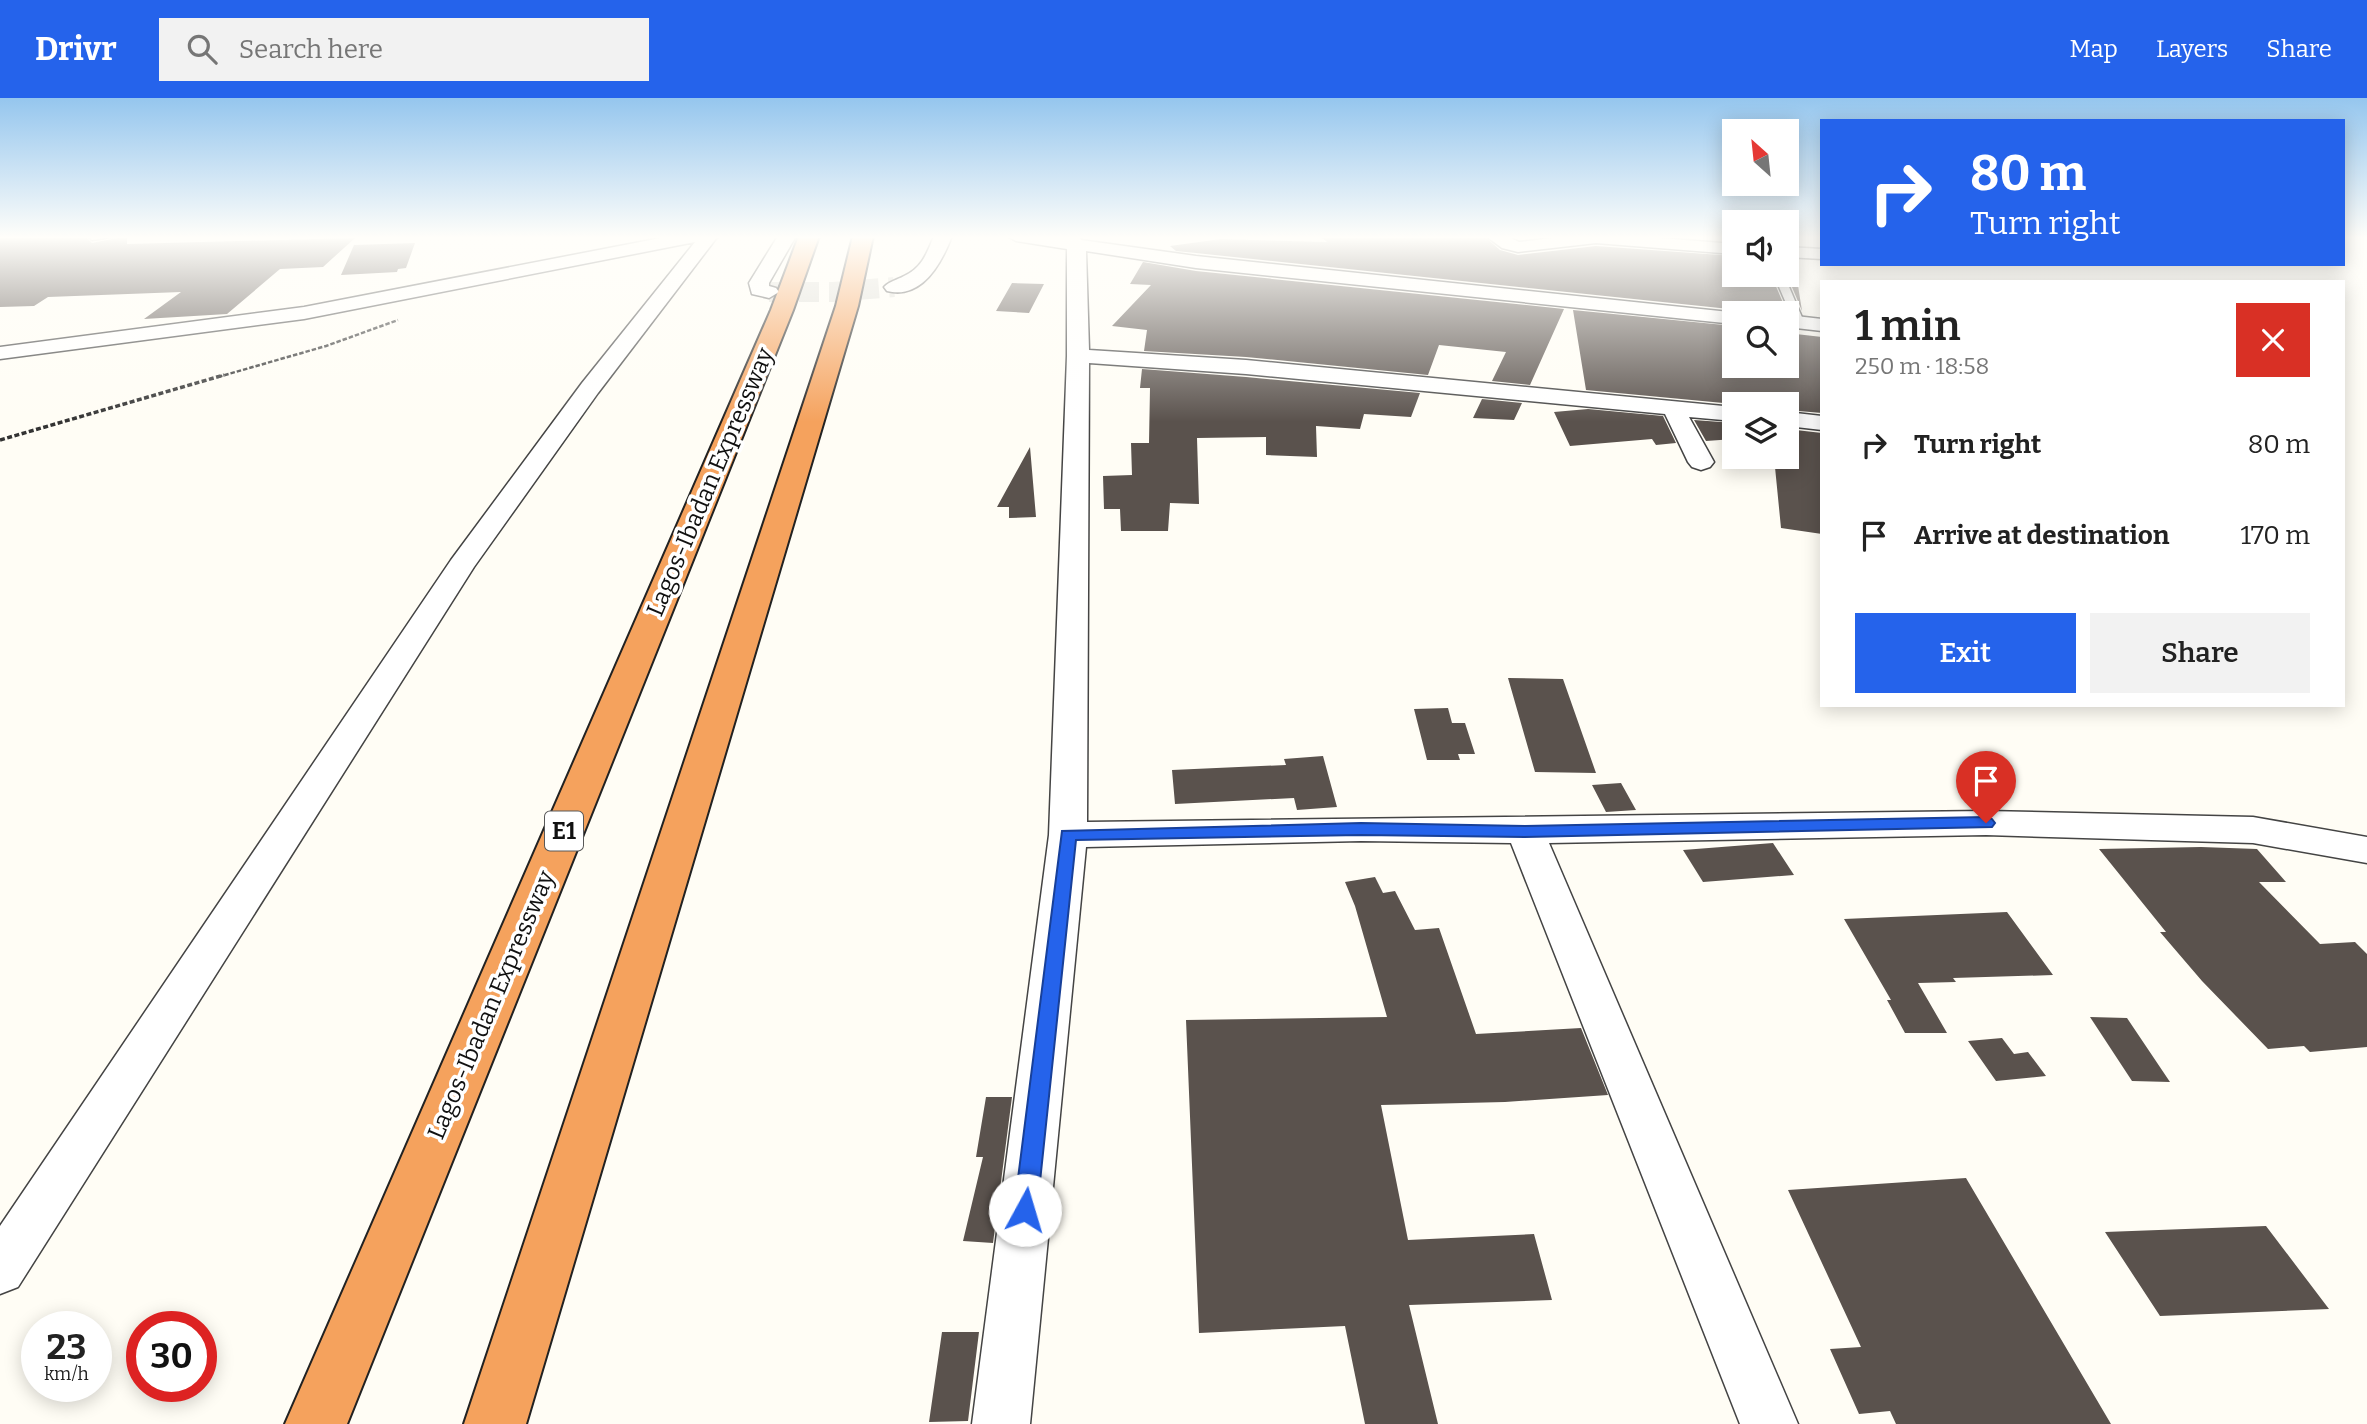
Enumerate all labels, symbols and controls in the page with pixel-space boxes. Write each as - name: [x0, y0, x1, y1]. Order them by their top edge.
- search box: [159, 18, 649, 81]
- text: Drivr: [35, 29, 117, 69]
- icon: search: [183, 30, 221, 68]
- text: Search here: [239, 34, 383, 65]
- text: Map: [2070, 35, 2118, 63]
- text: Layers: [2156, 35, 2228, 63]
- text: Share: [2266, 35, 2332, 63]
- north arrow: [1722, 119, 1799, 196]
- map controls: [1722, 119, 1799, 469]
- text: 80 m: [1970, 144, 2086, 203]
- icon: right: [1855, 147, 1946, 238]
- text: Turn right: [1970, 204, 2121, 242]
- button: sound: [1722, 210, 1799, 287]
- button: search: [1722, 301, 1799, 378]
- text: 1 min: [1855, 301, 1961, 351]
- button: close: [2236, 303, 2310, 377]
- street label: Lagos-Ibadan Expressway: [641, 343, 779, 620]
- text: 250 m · 18:58: [1855, 352, 1989, 380]
- button: layers: [1722, 392, 1799, 469]
- icon: right: [1855, 426, 1893, 464]
- text: Turn right: [1914, 429, 2041, 460]
- text: 80 m: [2248, 429, 2310, 460]
- icon: arrive: [1855, 517, 1893, 555]
- text: Arrive at destination: [1914, 520, 2169, 551]
- text: 170 m: [2240, 520, 2310, 551]
- button: Exit: [1855, 613, 2076, 693]
- button: Share: [2090, 613, 2310, 693]
- pin: [1956, 751, 2016, 823]
- icon: arrive: [1967, 762, 2005, 800]
- road number: E1: [545, 811, 583, 850]
- street label: Lagos-Ibadan Expressway: [422, 866, 560, 1143]
- position arrow: [988, 1173, 1062, 1247]
- speed limit sign: 30: [126, 1311, 217, 1402]
- text: 23: [47, 1326, 86, 1368]
- text: km/h: [44, 1363, 89, 1385]

